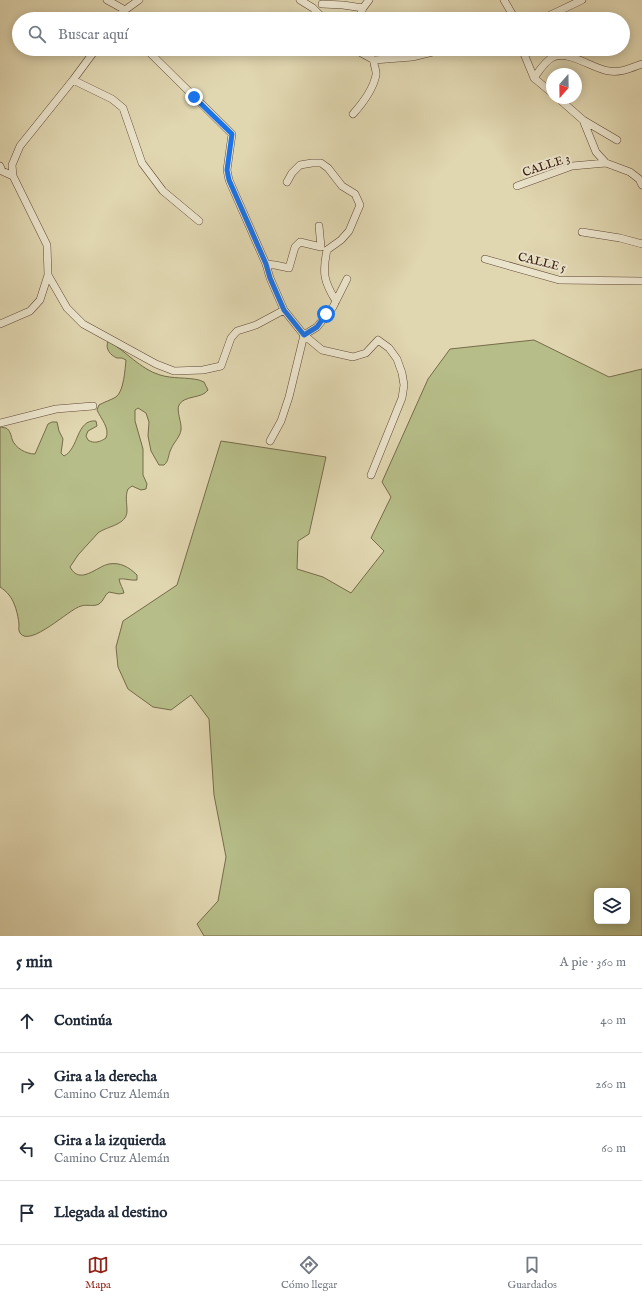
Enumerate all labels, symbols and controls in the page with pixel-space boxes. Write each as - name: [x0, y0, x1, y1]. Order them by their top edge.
- search box: [12, 12, 630, 56]
- icon: search: [26, 23, 48, 45]
- text: Buscar aquí: [58, 25, 128, 44]
- north arrow: [546, 68, 582, 104]
- route end: [185, 88, 203, 106]
- street label: CALLE 3: [520, 151, 572, 180]
- street label: CALLE 5: [516, 249, 568, 276]
- route start: [317, 305, 335, 323]
- map controls: [594, 888, 630, 924]
- button: layers: [594, 888, 630, 924]
- text: 5 min: [16, 952, 53, 973]
- text: A pie · 360 m: [560, 954, 626, 971]
- icon: ahead: [16, 1010, 38, 1032]
- text: Continúa: [54, 1011, 112, 1030]
- text: 40 m: [600, 1012, 626, 1029]
- text: Gira a la derecha: [54, 1067, 157, 1086]
- icon: right: [16, 1074, 38, 1096]
- text: 260 m: [595, 1076, 626, 1093]
- text: Camino Cruz Alemán: [54, 1086, 170, 1103]
- text: Gira a la izquierda: [54, 1131, 166, 1150]
- icon: left: [16, 1138, 38, 1160]
- text: 60 m: [601, 1140, 626, 1157]
- text: Camino Cruz Alemán: [54, 1150, 170, 1167]
- icon: arrive: [16, 1202, 38, 1224]
- text: Llegada al destino: [54, 1203, 167, 1222]
- tab: Mapa: [85, 1254, 111, 1292]
- tab: Cómo llegar: [281, 1254, 337, 1292]
- tab: Guardados: [507, 1254, 557, 1292]

